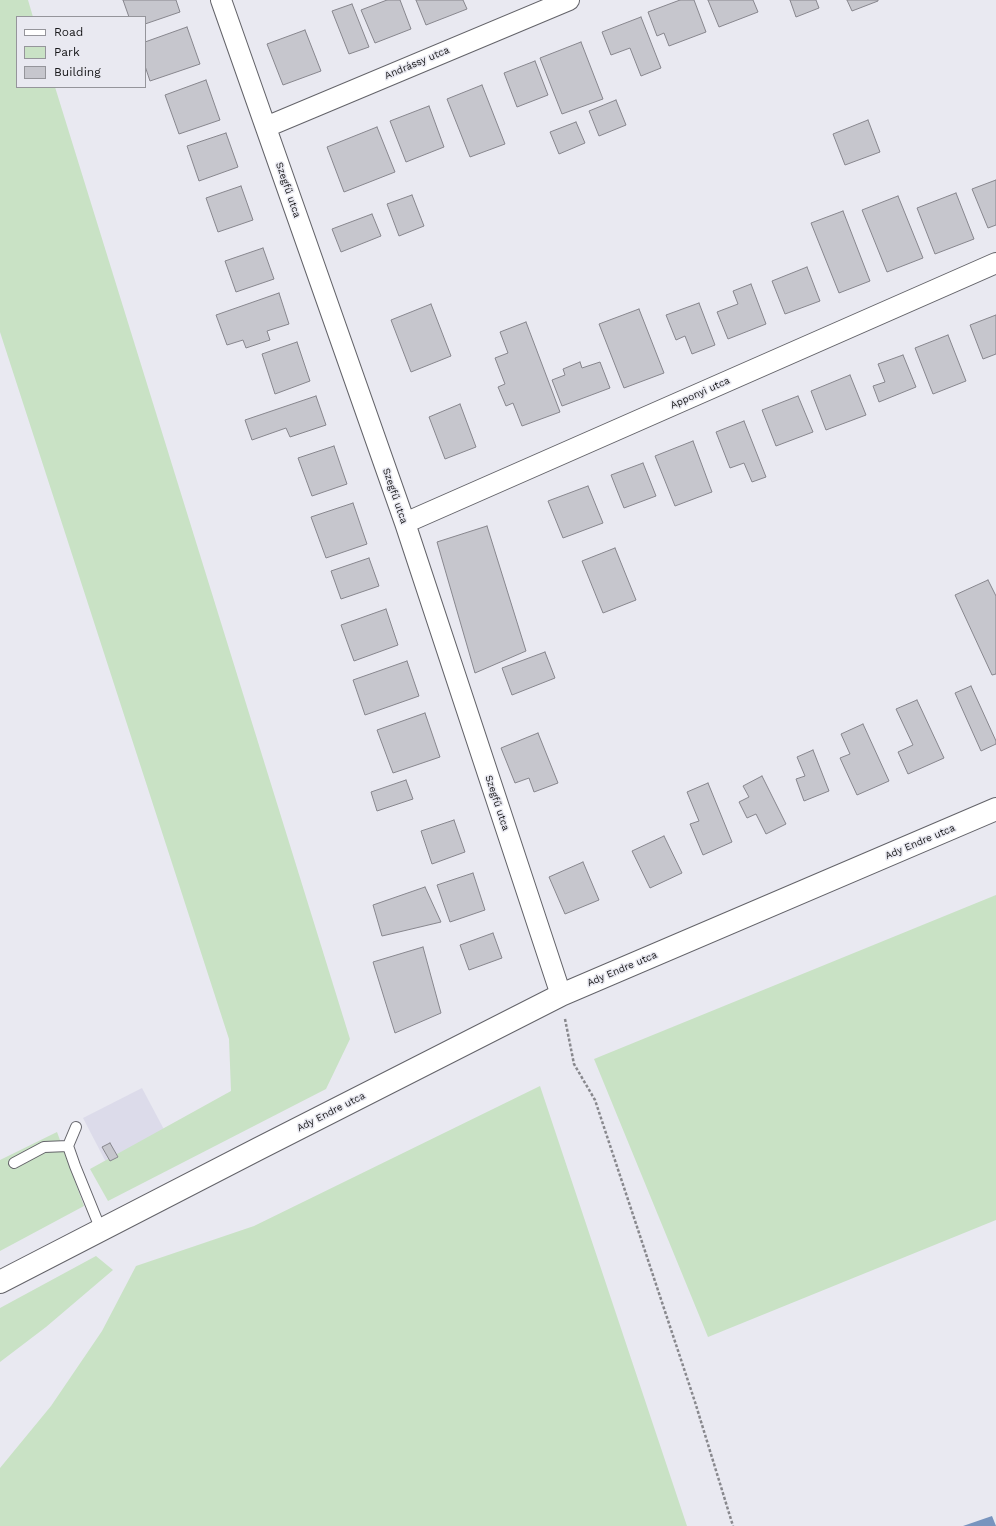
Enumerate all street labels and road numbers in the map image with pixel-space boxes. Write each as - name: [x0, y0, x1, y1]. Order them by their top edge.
- street label: Andrássy utca: [383, 44, 451, 82]
- street label: Szegfű utca: [273, 161, 303, 219]
- street label: Apponyi utca: [668, 374, 732, 412]
- street label: Szegfű utca: [380, 467, 410, 525]
- street label: Szegfű utca: [482, 774, 512, 832]
- street label: Ady Endre utca: [883, 822, 957, 862]
- street label: Ady Endre utca: [585, 949, 659, 989]
- street label: Ady Endre utca: [295, 1090, 367, 1134]

